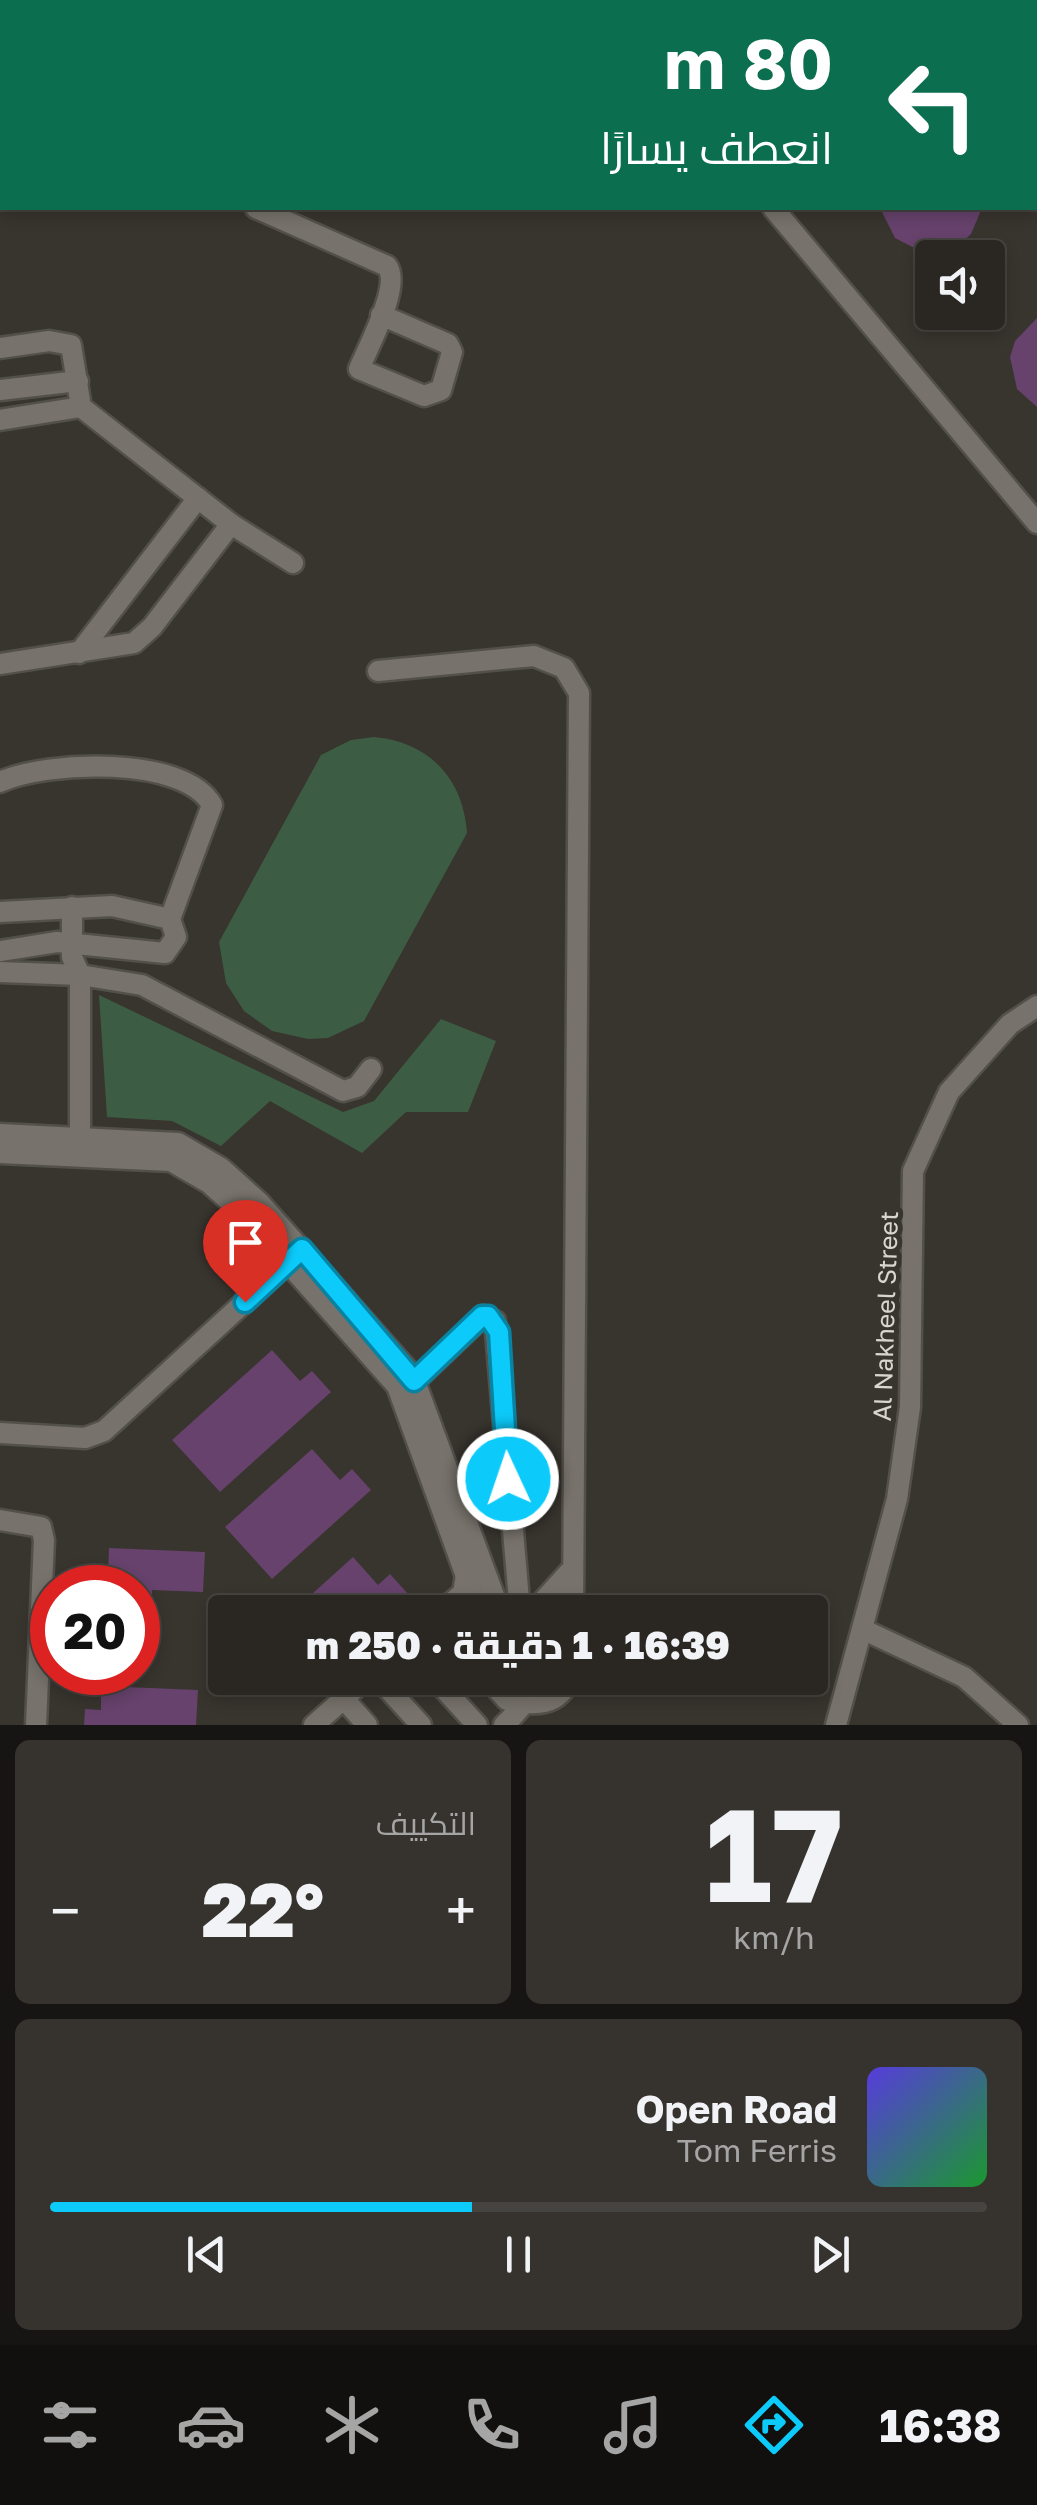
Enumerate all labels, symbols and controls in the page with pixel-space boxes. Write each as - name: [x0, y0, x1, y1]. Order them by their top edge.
- text: 80 m: [664, 20, 833, 104]
- icon: left: [868, 40, 998, 170]
- text: انعطف يسارًا: [600, 120, 833, 174]
- map controls: [915, 240, 1005, 330]
- button: sound: [915, 240, 1005, 330]
- pin: [203, 1200, 288, 1303]
- street label: Al Nakheel Street: [866, 1210, 904, 1422]
- icon: arrive: [218, 1215, 273, 1270]
- position arrow: [456, 1427, 560, 1531]
- speed limit sign: 20: [30, 1565, 160, 1695]
- text: 16:39 · 1 دقيقة · 250 m: [306, 1622, 730, 1667]
- text: 17: [705, 1775, 843, 1931]
- text: التكييف: [376, 1804, 476, 1842]
- text: 22°: [202, 1863, 324, 1954]
- text: −: [50, 1877, 80, 1943]
- text: +: [446, 1877, 476, 1943]
- text: km/h: [733, 1918, 815, 1956]
- text: Open Road: [635, 2086, 837, 2131]
- text: Tom Ferris: [677, 2131, 837, 2169]
- icon: previous: [179, 2227, 234, 2282]
- icon: pause: [491, 2227, 546, 2282]
- icon: next: [803, 2227, 858, 2282]
- icon: filters: [35, 2390, 105, 2460]
- icon: car: [176, 2390, 246, 2460]
- icon: climate: [317, 2390, 387, 2460]
- icon: phone: [457, 2390, 527, 2460]
- icon: music: [598, 2390, 668, 2460]
- icon: directions: [739, 2390, 809, 2460]
- text: 16:38: [879, 2398, 1002, 2452]

